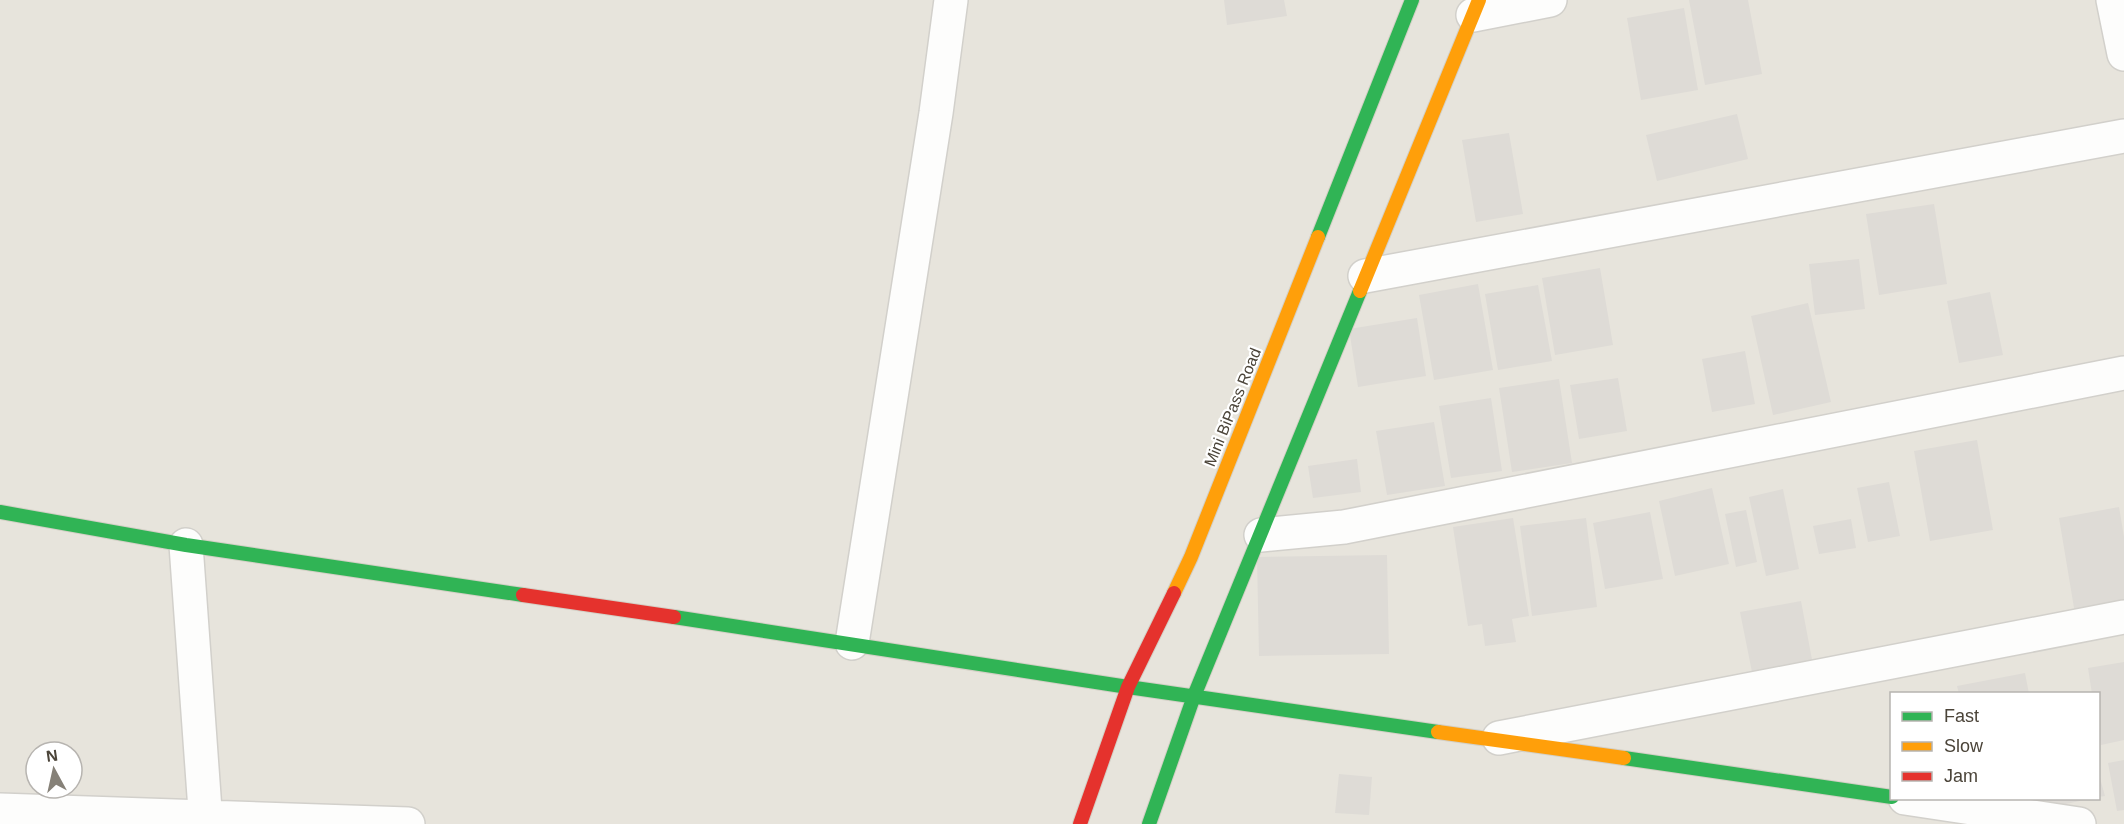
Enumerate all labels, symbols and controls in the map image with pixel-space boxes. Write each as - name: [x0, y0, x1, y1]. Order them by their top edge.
- street label: Mini BiPass Road: [1201, 345, 1264, 469]
- legend: [1890, 692, 2100, 800]
- text: Fast: [1944, 706, 1979, 726]
- text: Slow: [1944, 736, 1984, 756]
- north arrow: [24, 740, 84, 800]
- text: N: [45, 746, 59, 765]
- text: Jam: [1944, 766, 1978, 786]

